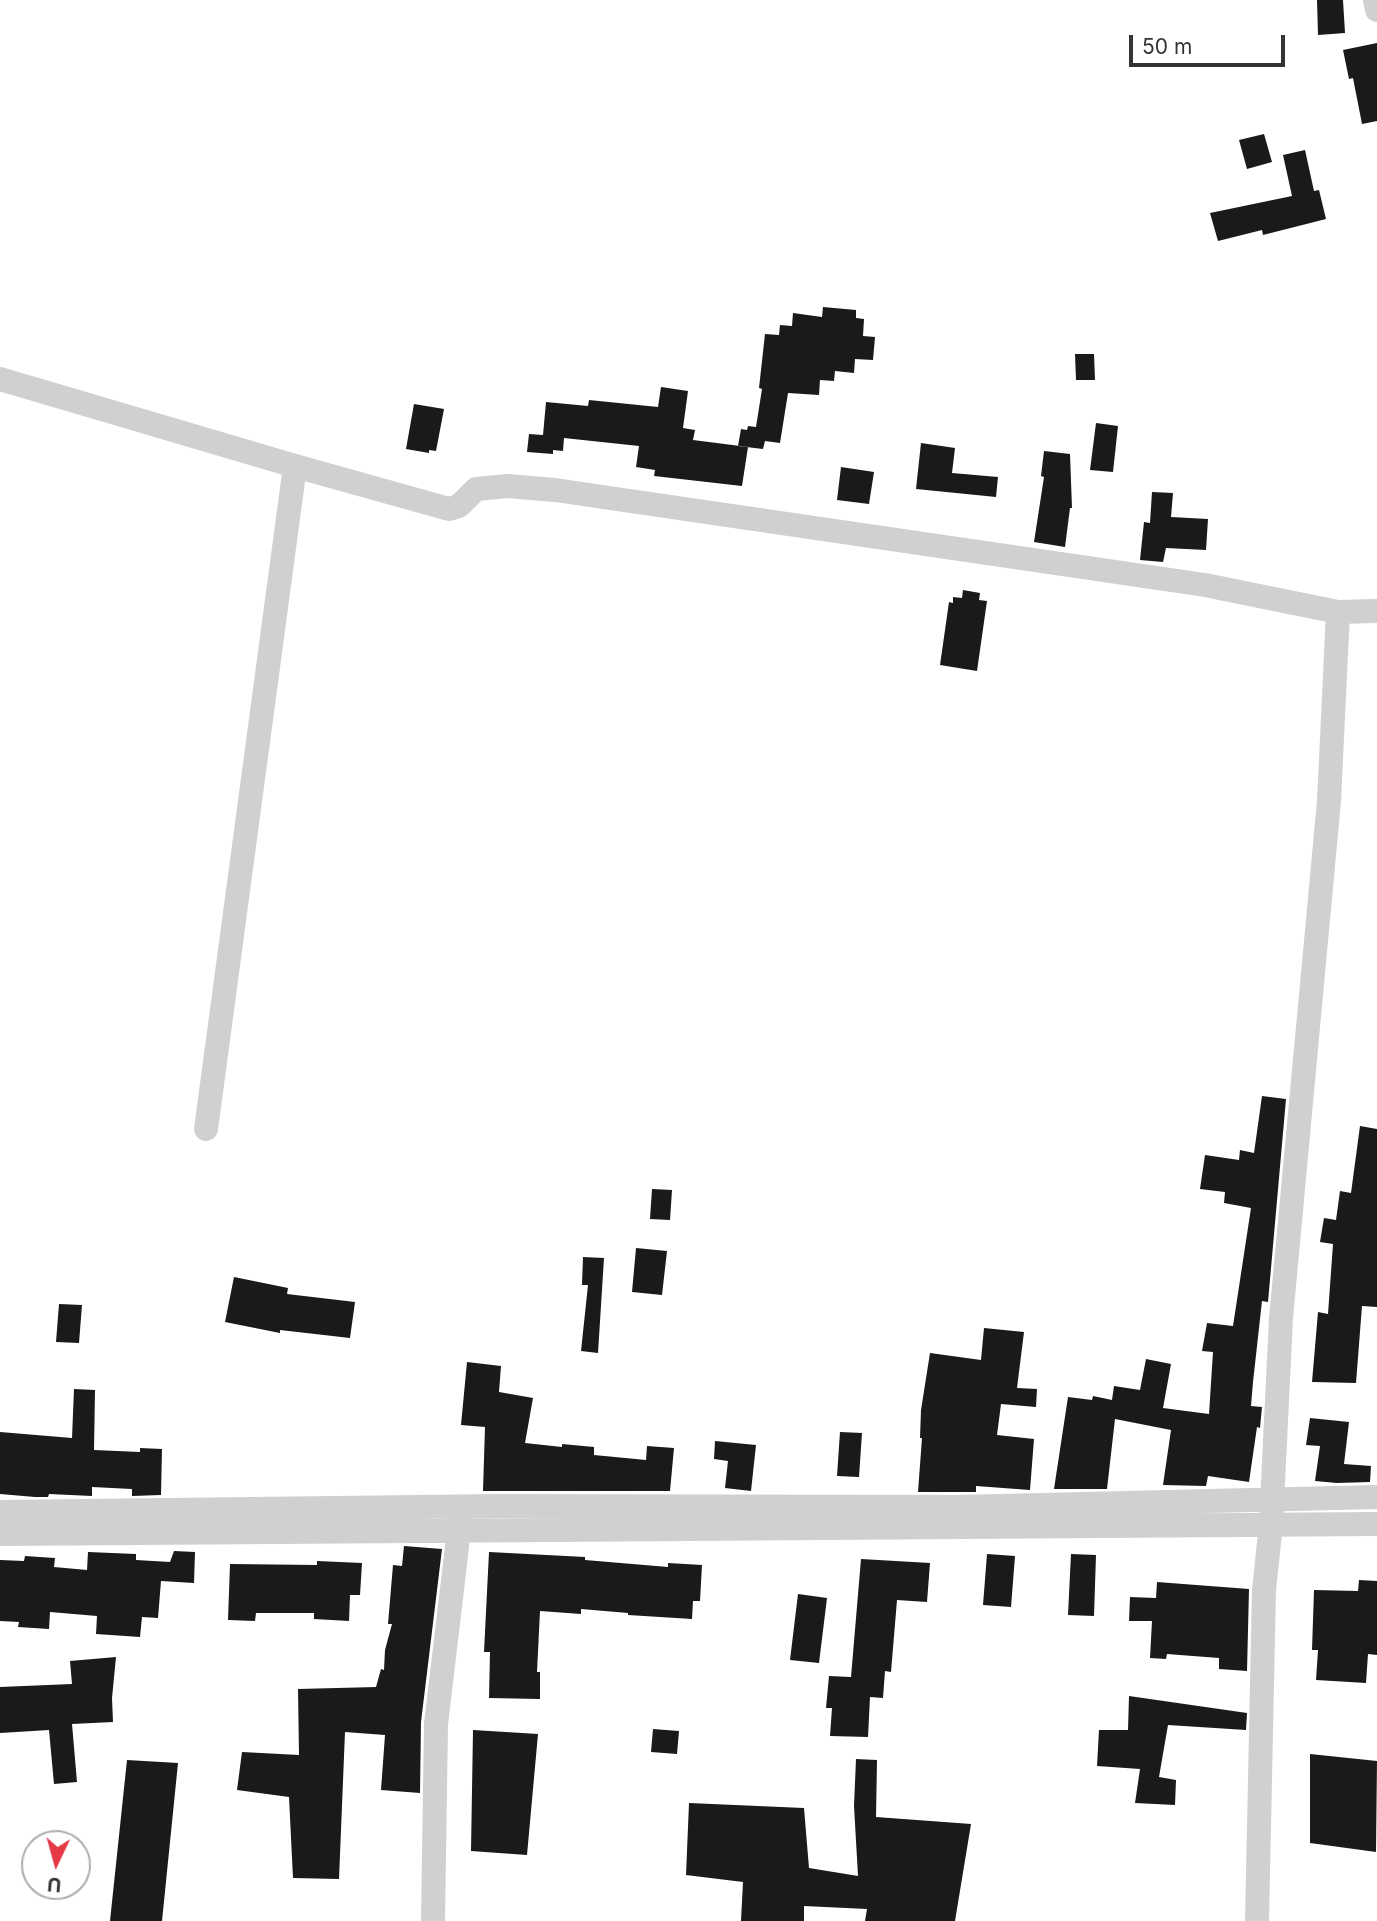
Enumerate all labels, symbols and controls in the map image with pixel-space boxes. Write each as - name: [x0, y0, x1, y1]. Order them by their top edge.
- scale bar: [1132, 21, 1288, 65]
- text: 50 m: [1142, 34, 1192, 59]
- north arrow: [21, 1830, 91, 1900]
- text: U: [46, 1872, 62, 1896]

